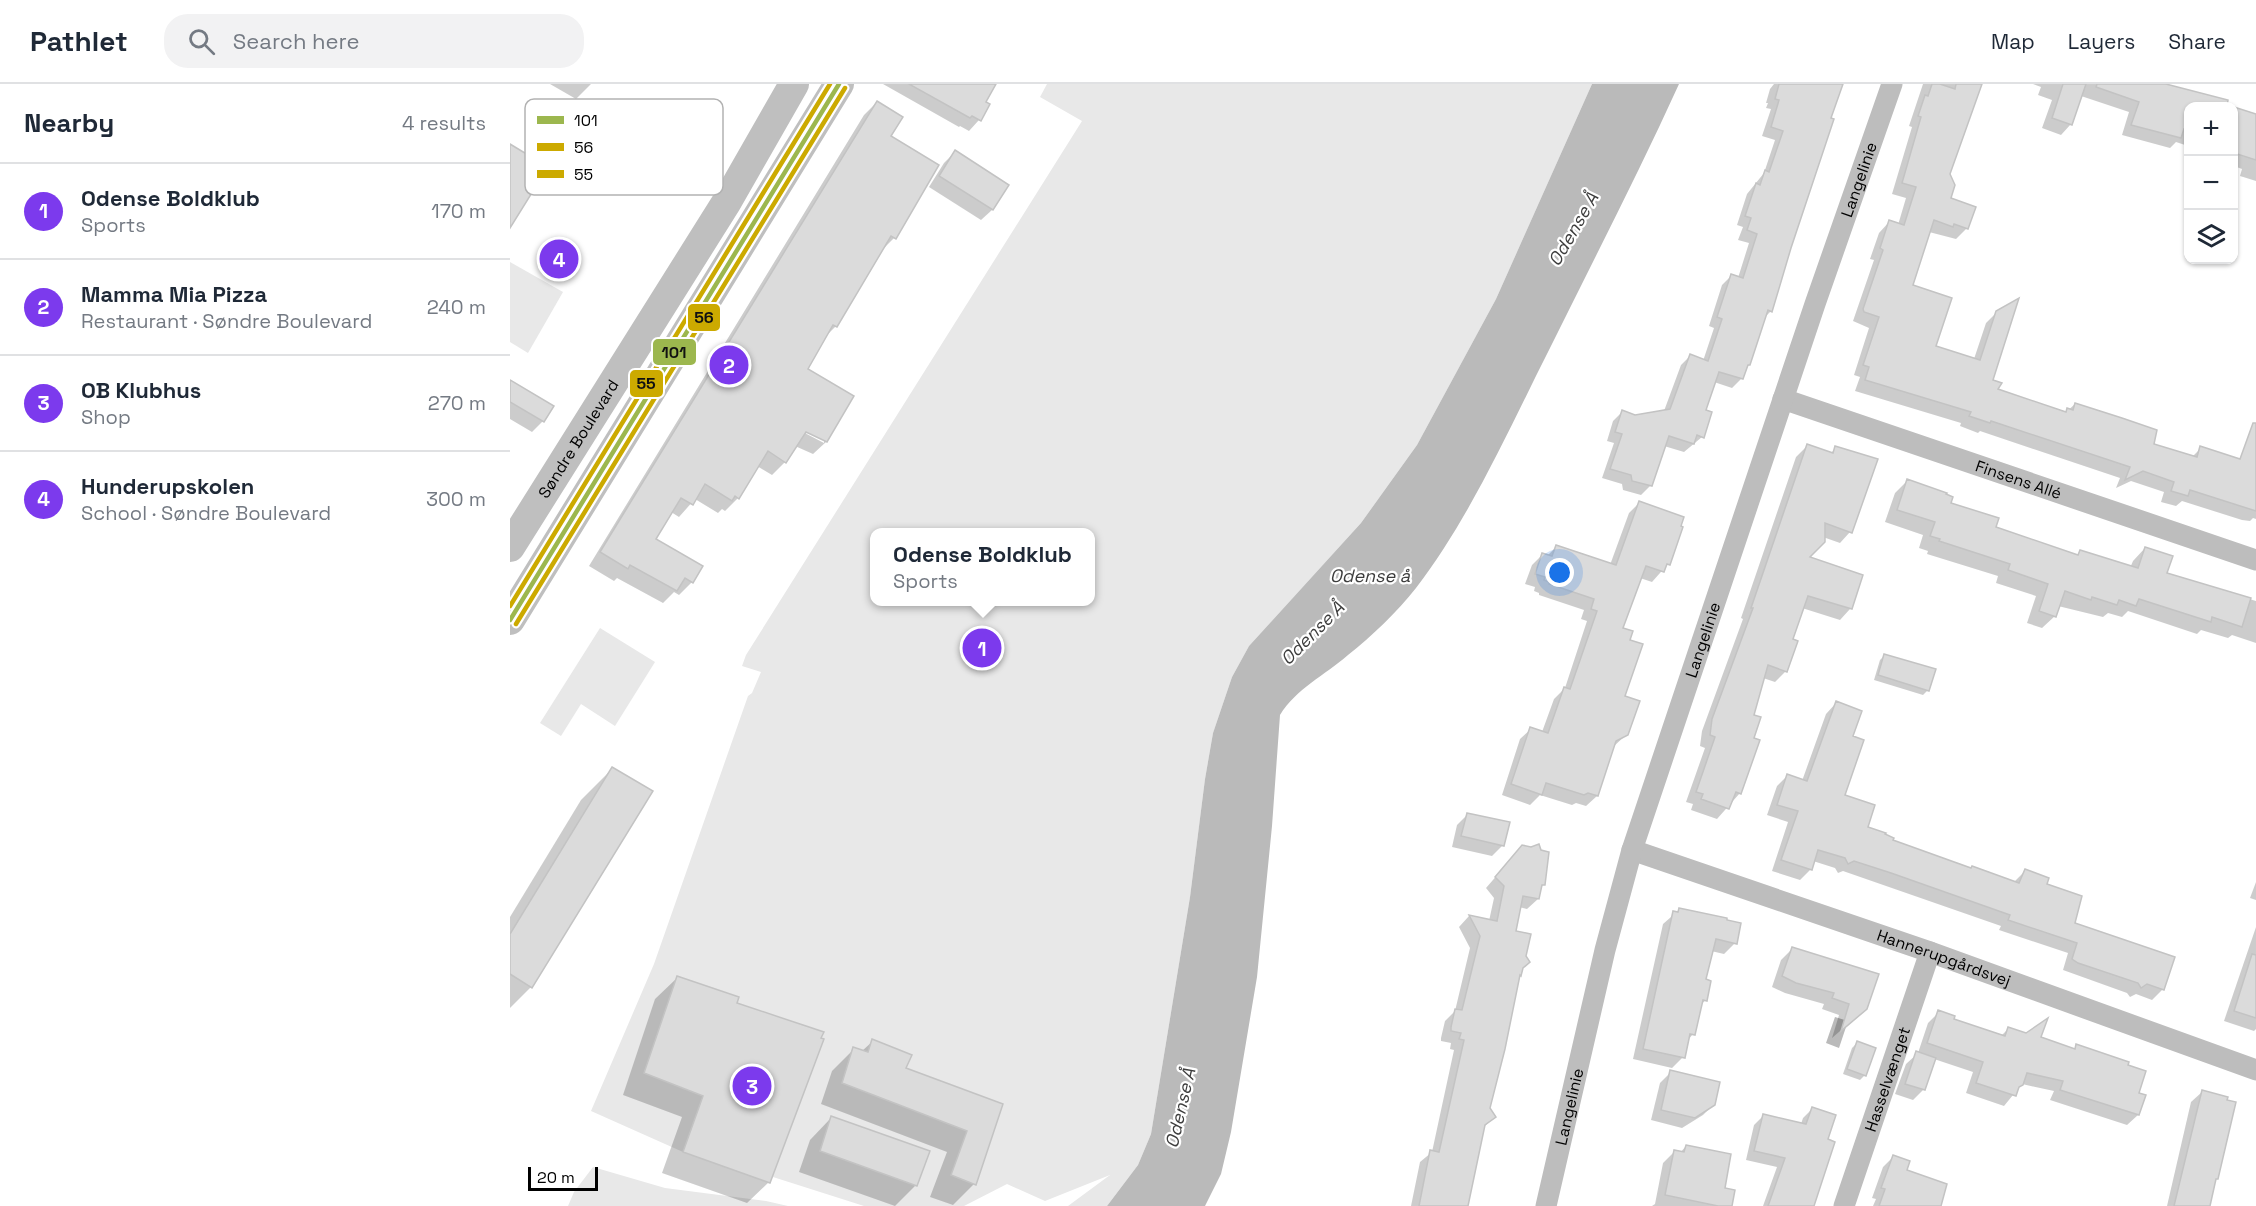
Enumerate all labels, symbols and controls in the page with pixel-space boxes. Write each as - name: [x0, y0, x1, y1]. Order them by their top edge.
- search box: [164, 14, 584, 68]
- text: Pathlet: [30, 23, 128, 59]
- icon: search: [185, 25, 218, 58]
- text: Search here: [233, 27, 360, 55]
- text: Map: [1991, 28, 2035, 55]
- text: Layers: [2068, 28, 2135, 55]
- text: Share: [2168, 28, 2226, 55]
- legend: [525, 99, 723, 195]
- map controls: [2184, 102, 2238, 264]
- button: +: [2184, 102, 2238, 156]
- text: Nearby: [24, 106, 114, 140]
- text: 4 results: [402, 110, 486, 136]
- text: 101: [574, 110, 598, 131]
- text: 56: [574, 137, 593, 158]
- street label: Langelinie: [1836, 139, 1881, 220]
- button: −: [2184, 156, 2238, 210]
- text: 55: [574, 164, 593, 185]
- text: Odense Boldklub: [81, 184, 260, 212]
- water label: Odense Å: [1543, 188, 1604, 270]
- text: 1: [39, 198, 48, 224]
- text: 170 m: [431, 198, 486, 224]
- button: layers: [2184, 210, 2238, 264]
- text: Sports: [81, 212, 146, 238]
- pin: 4: [539, 236, 578, 282]
- text: Mamma Mia Pizza: [81, 280, 267, 308]
- text: 2: [38, 294, 49, 320]
- text: 240 m: [427, 294, 486, 320]
- line badge: 56: [687, 303, 721, 332]
- text: 56: [694, 307, 714, 328]
- text: Restaurant · Søndre Boulevard: [81, 308, 372, 334]
- line badge: 101: [652, 338, 697, 366]
- text: 101: [662, 342, 686, 363]
- pin: 2: [710, 342, 748, 388]
- line badge: 55: [629, 369, 664, 398]
- text: 55: [636, 373, 656, 394]
- street label: Søndre Boulevard: [533, 375, 623, 502]
- text: OB Klubhus: [81, 376, 201, 404]
- text: 3: [37, 390, 50, 416]
- text: 270 m: [428, 390, 486, 416]
- text: Shop: [81, 404, 131, 430]
- street label: Finsens Allé: [1973, 455, 2065, 504]
- text: Hunderupskolen: [81, 472, 254, 500]
- text: 4: [37, 486, 50, 512]
- text: 300 m: [426, 486, 486, 512]
- text: School · Søndre Boulevard: [81, 500, 331, 526]
- popup: [870, 528, 1095, 606]
- text: Odense Boldklub: [893, 540, 1072, 568]
- your location: [1545, 558, 1574, 587]
- water label: Odense å: [1330, 564, 1411, 587]
- text: Sports: [893, 568, 958, 594]
- water label: Odense Å: [1275, 596, 1349, 670]
- street label: Langelinie: [1680, 599, 1725, 680]
- pin: 1: [962, 626, 1002, 670]
- street label: Hannerupgårdsvej: [1874, 924, 2014, 991]
- street label: Hasselvænget: [1859, 1024, 1915, 1134]
- pin: 3: [732, 1064, 772, 1108]
- water label: Odense Å: [1160, 1065, 1200, 1150]
- street label: Langelinie: [1550, 1066, 1588, 1147]
- scale bar: [528, 1164, 598, 1192]
- text: 20 m: [537, 1167, 575, 1188]

